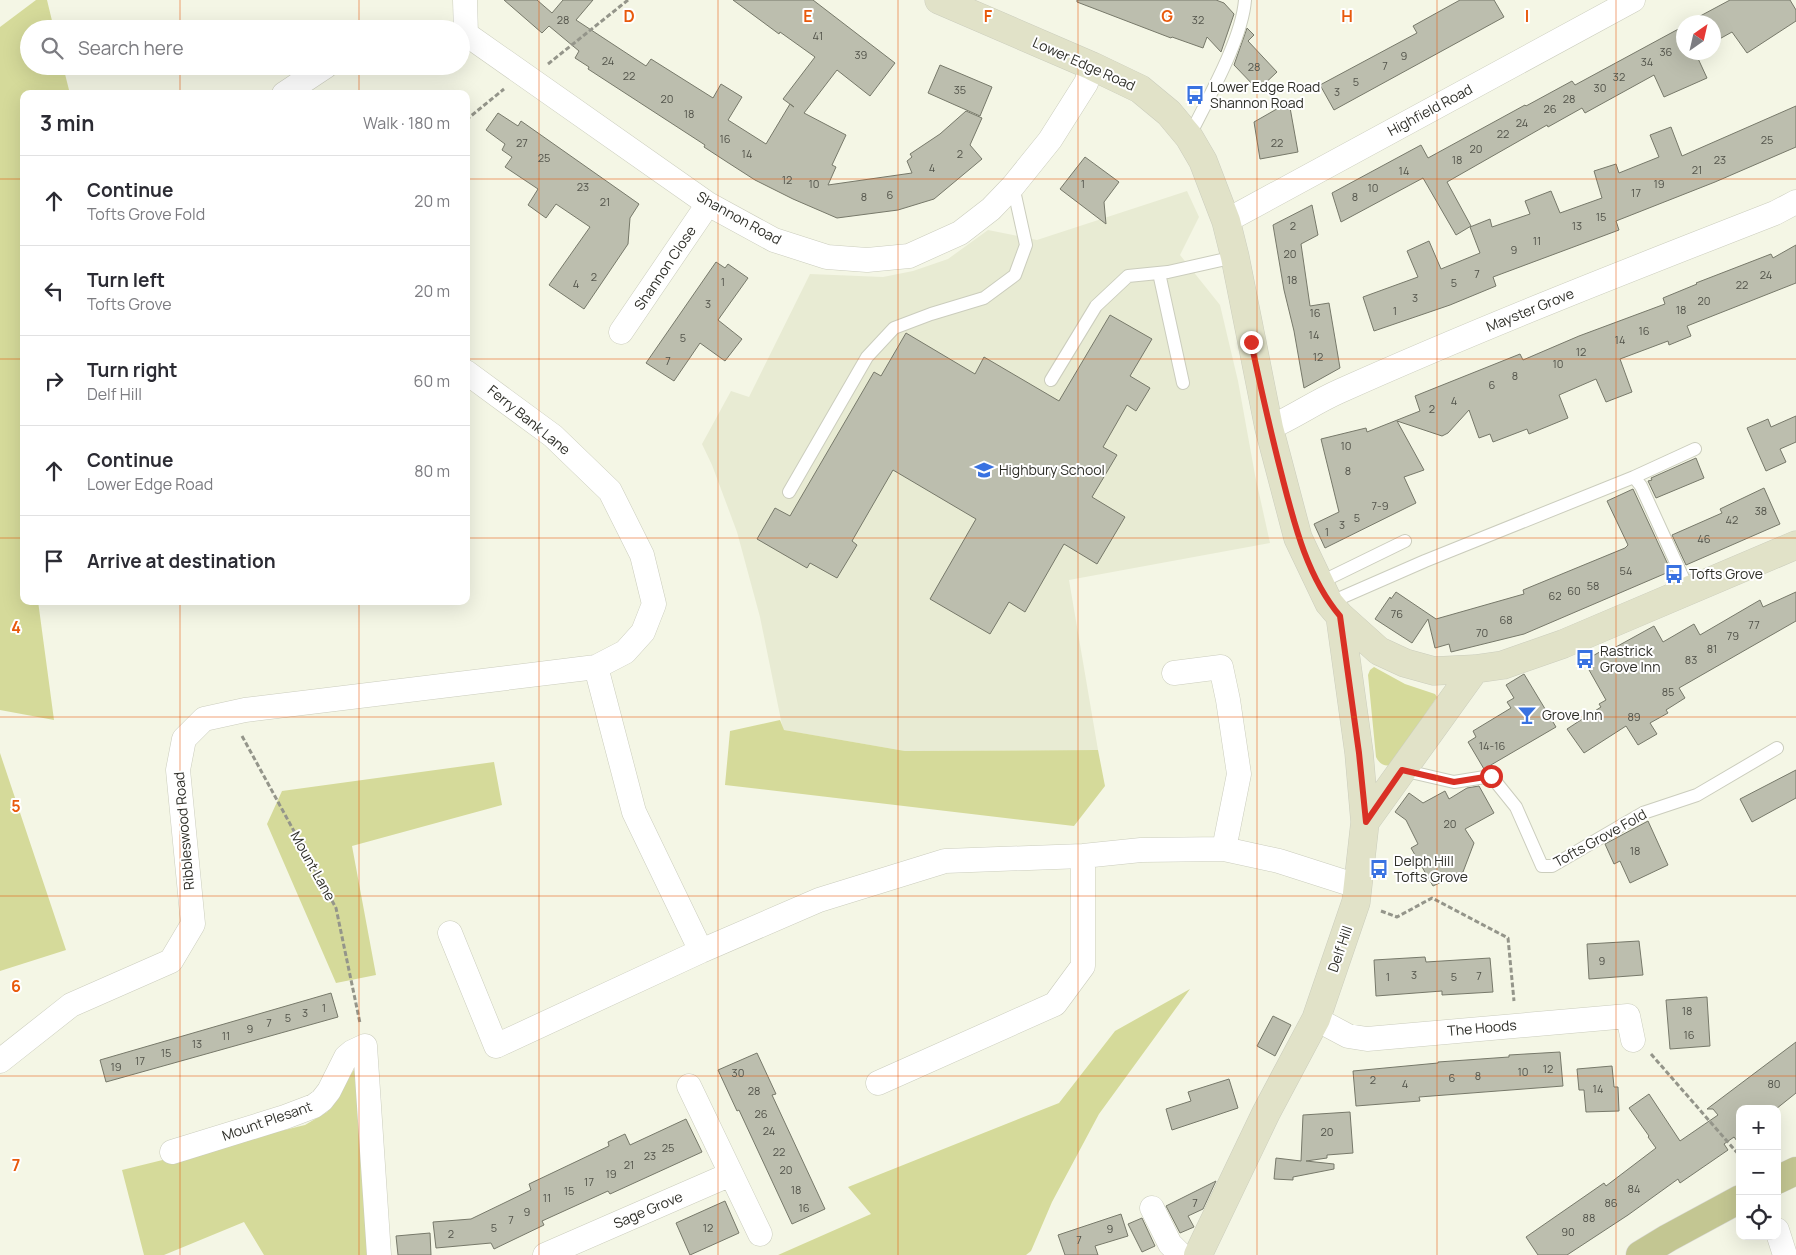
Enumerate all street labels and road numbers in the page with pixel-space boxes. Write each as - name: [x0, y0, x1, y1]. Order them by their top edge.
- street label: Lower Edge Road: [1030, 32, 1138, 95]
- street label: Highfield Road: [1384, 79, 1476, 140]
- street label: Shannon Road: [694, 186, 785, 249]
- street label: Shannon Close: [629, 222, 700, 314]
- street label: Mayster Grove: [1483, 283, 1576, 336]
- street label: Ferry Bank Lane: [484, 380, 575, 459]
- street label: Ribbleswood Road: [169, 771, 198, 891]
- street label: Tofts Grove Fold: [1550, 804, 1650, 871]
- street label: Mount Lane: [287, 828, 340, 904]
- street label: Delf Hill: [1323, 923, 1356, 975]
- street label: The Hoods: [1447, 1015, 1517, 1040]
- street label: Mount Plesant: [219, 1096, 315, 1145]
- street label: Sage Grove: [610, 1186, 685, 1233]

